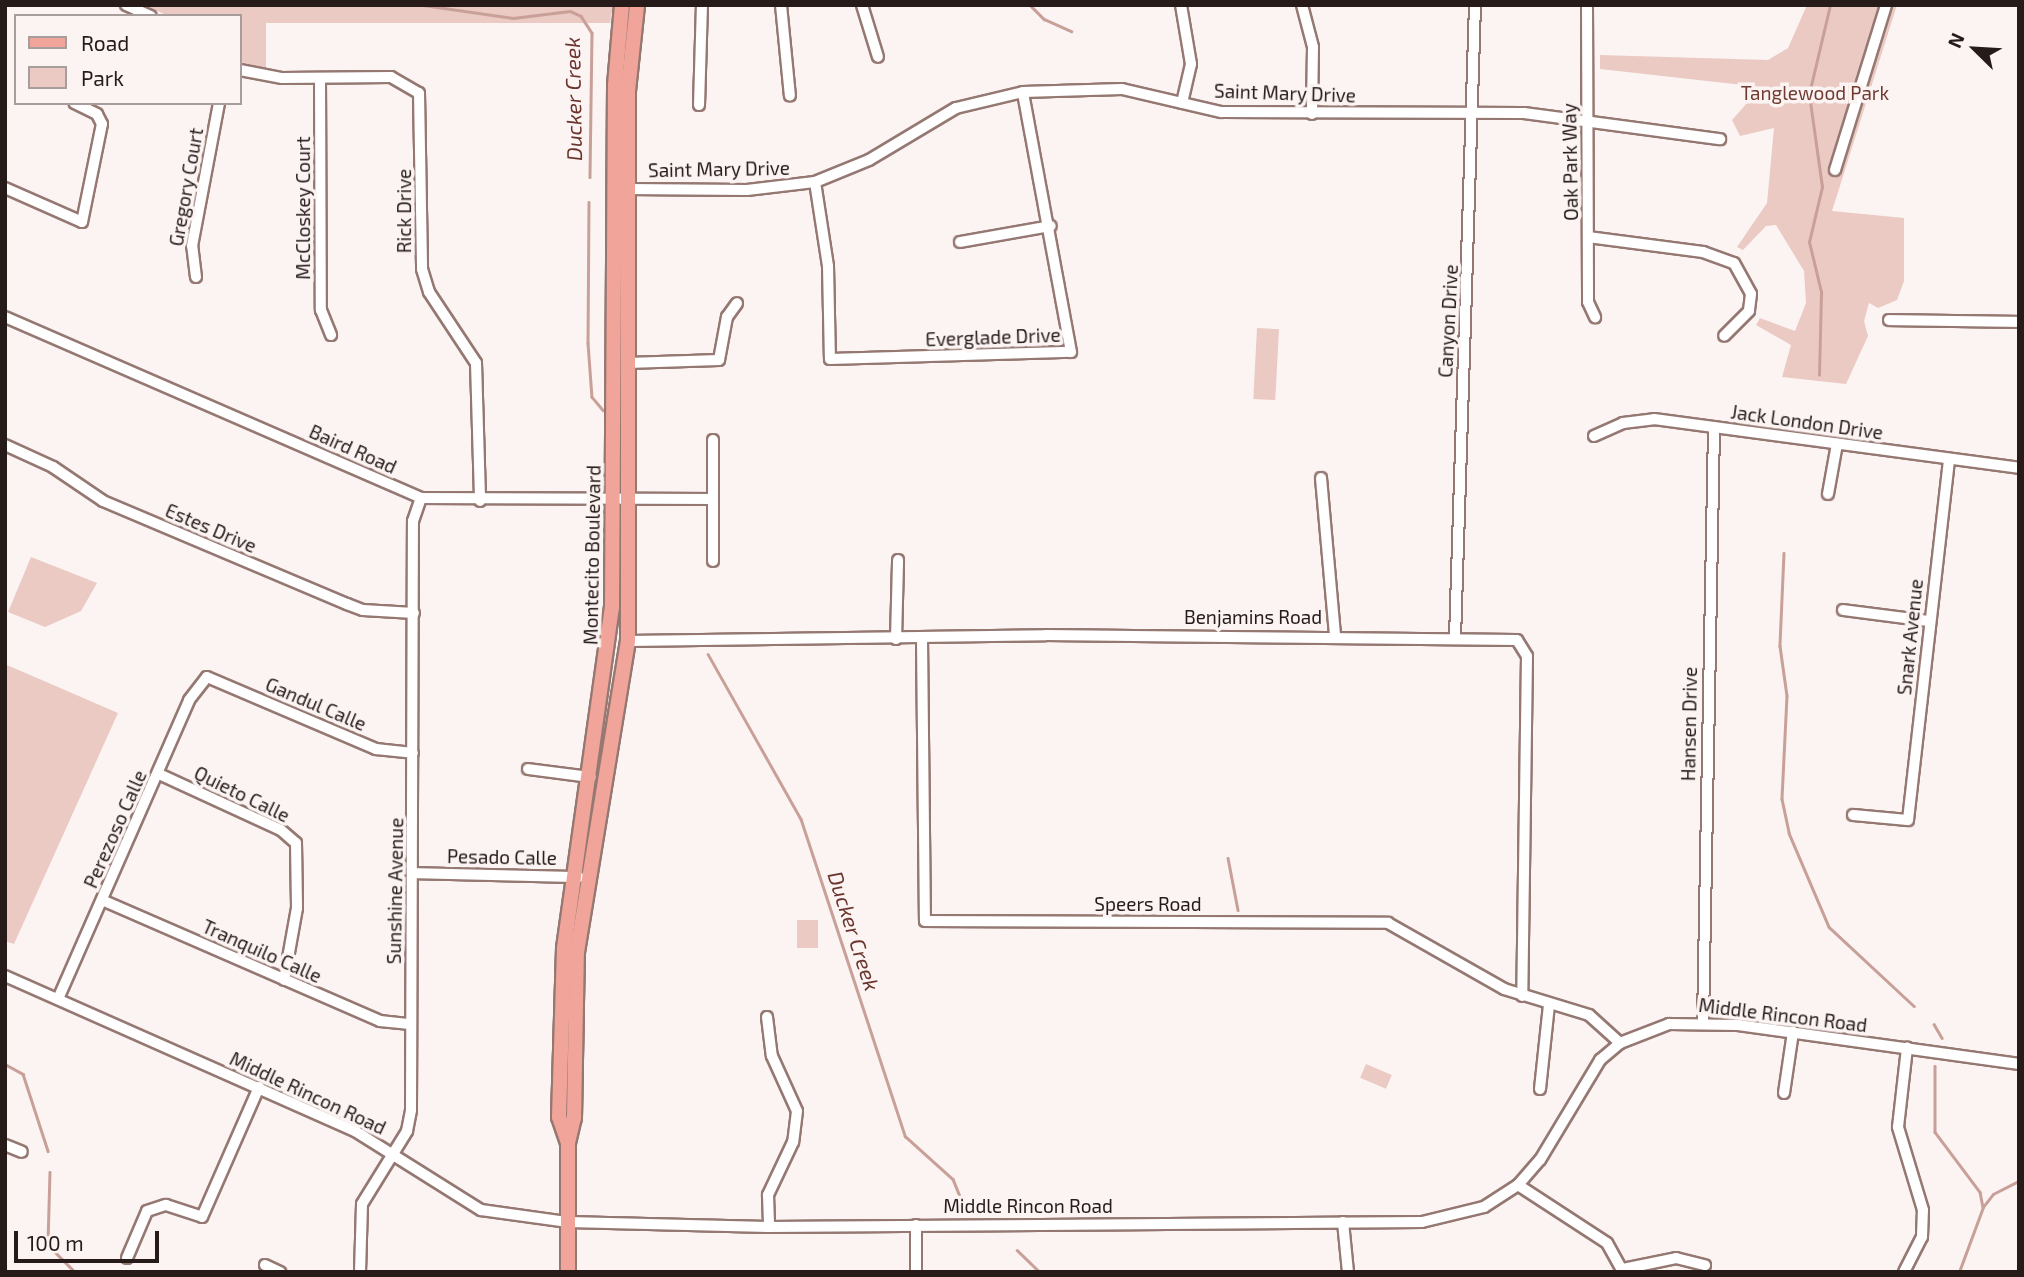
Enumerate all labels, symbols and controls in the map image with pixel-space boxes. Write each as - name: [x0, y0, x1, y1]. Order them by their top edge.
- legend: [14, 14, 242, 105]
- north arrow: [1940, 14, 2010, 84]
- text: N: [1942, 29, 1969, 51]
- text: Road: [81, 30, 129, 55]
- water label: Ducker Creek: [559, 36, 587, 162]
- text: Park: [81, 65, 124, 90]
- street label: Saint Mary Drive: [1213, 79, 1357, 107]
- park label: Tanglewood Park: [1741, 82, 1889, 104]
- street label: Oak Park Way: [1558, 103, 1582, 221]
- street label: Gregory Court: [164, 126, 208, 248]
- street label: McCloskey Court: [292, 136, 314, 280]
- street label: Saint Mary Drive: [648, 156, 790, 182]
- street label: Rick Drive: [393, 169, 415, 253]
- street label: Canyon Drive: [1434, 264, 1462, 378]
- street label: Everglade Drive: [925, 323, 1061, 351]
- street label: Jack London Drive: [1729, 400, 1885, 444]
- street label: Baird Road: [306, 420, 400, 478]
- street label: Montecito Boulevard: [579, 465, 605, 645]
- street label: Estes Drive: [162, 499, 260, 557]
- street label: Snark Avenue: [1893, 577, 1927, 697]
- street label: Benjamins Road: [1184, 606, 1322, 628]
- street label: Hansen Drive: [1677, 667, 1701, 781]
- street label: Gandul Calle: [262, 672, 370, 736]
- street label: Quieto Calle: [191, 761, 293, 827]
- street label: Perezoso Calle: [79, 766, 151, 892]
- street label: Sunshine Avenue: [382, 817, 408, 965]
- street label: Pesado Calle: [447, 845, 557, 869]
- water label: Ducker Creek: [823, 868, 885, 994]
- street label: Speers Road: [1094, 893, 1202, 915]
- street label: Tranquilo Calle: [199, 915, 325, 987]
- street label: Middle Rincon Road: [1697, 993, 1869, 1037]
- street label: Middle Rincon Road: [226, 1047, 390, 1139]
- street label: Middle Rincon Road: [943, 1195, 1113, 1217]
- scale bar: [18, 1218, 163, 1262]
- text: 100 m: [27, 1230, 84, 1255]

